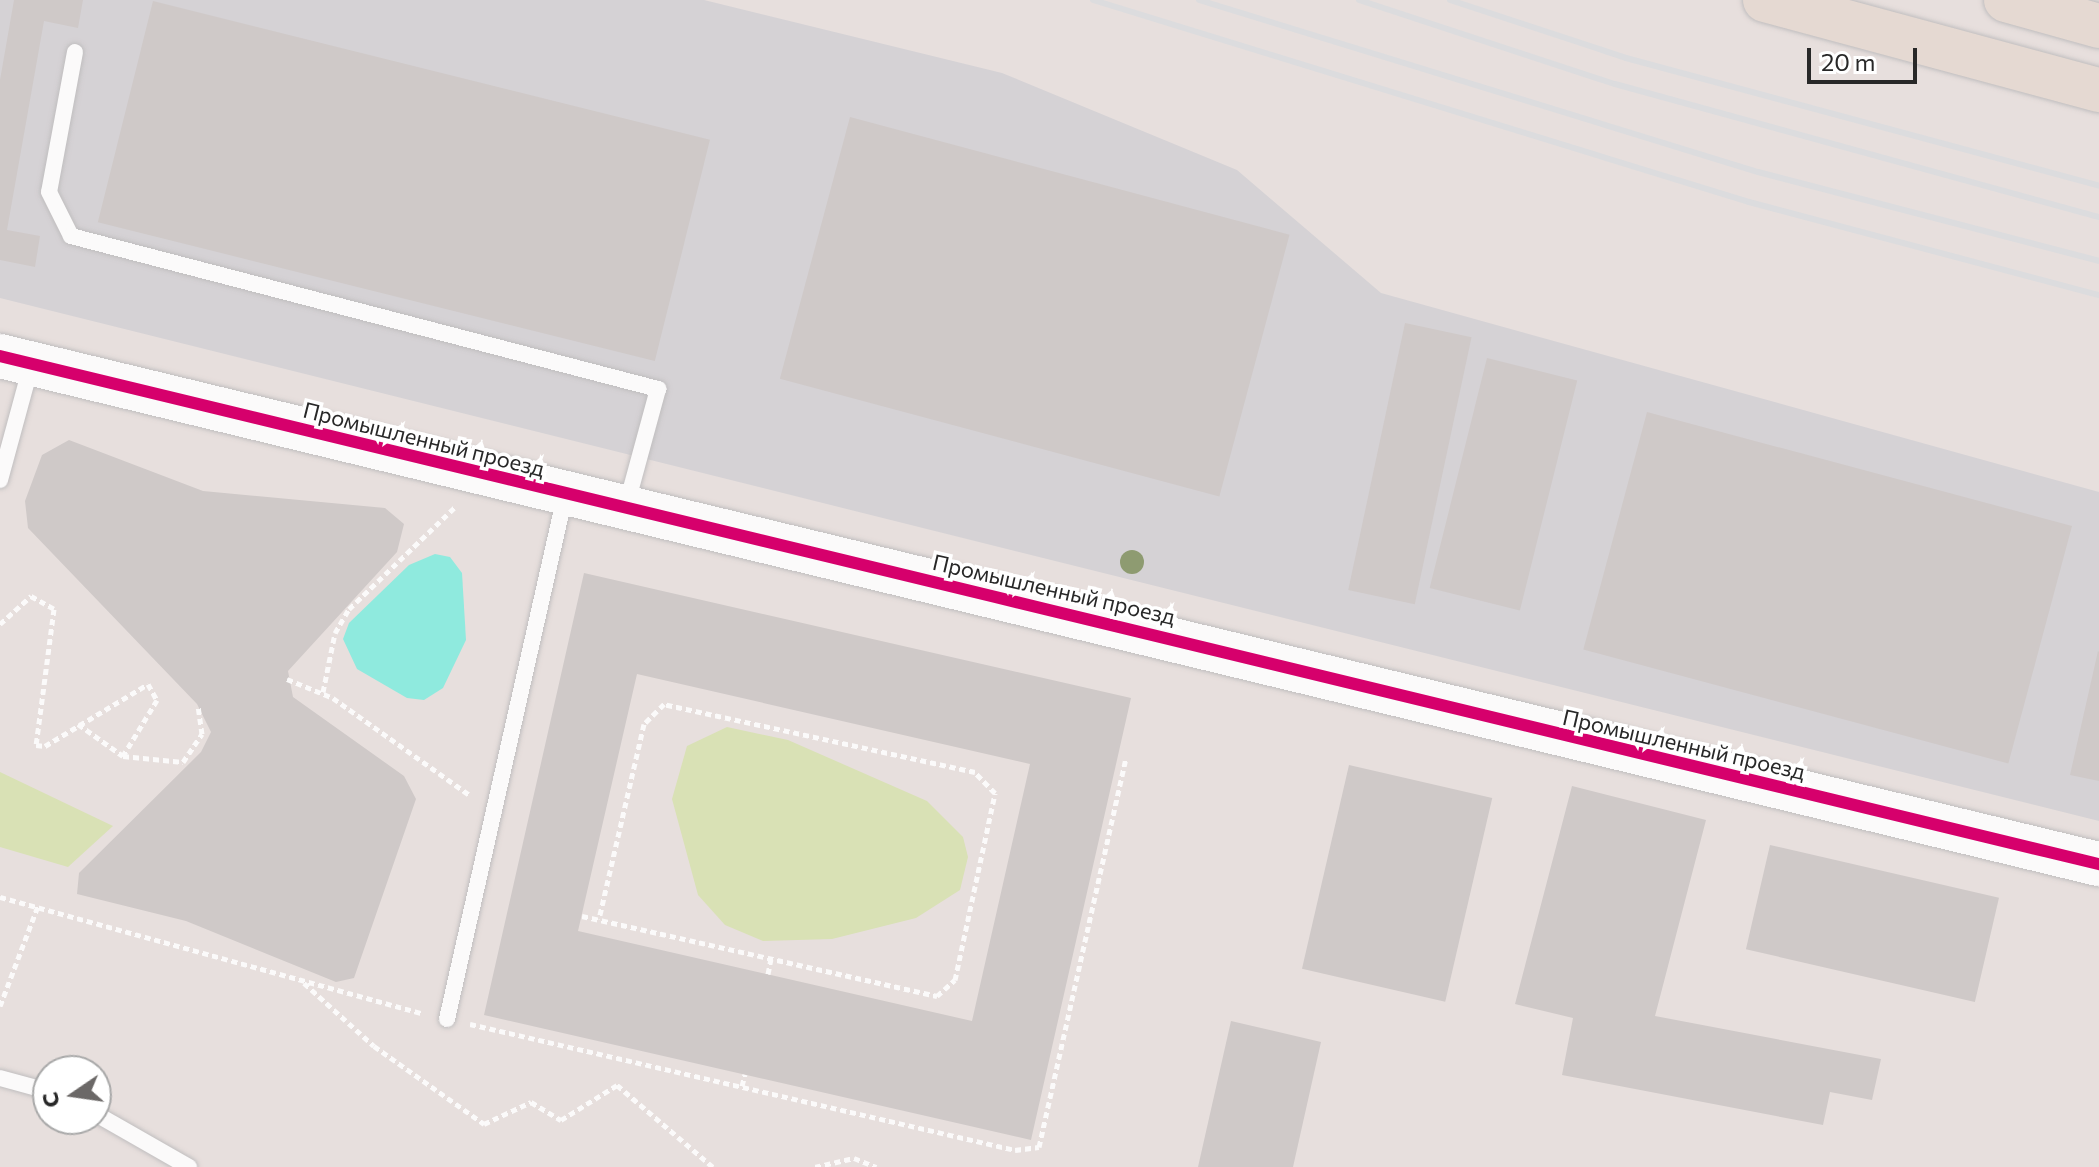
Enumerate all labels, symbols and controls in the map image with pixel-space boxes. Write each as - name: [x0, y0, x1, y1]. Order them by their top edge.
- scale bar: [1811, 32, 1921, 82]
- text: 20 m: [1821, 47, 1875, 76]
- street label: Промышленный проезд: [300, 396, 548, 482]
- street label: Промышленный проезд: [930, 548, 1178, 630]
- street label: Промышленный проезд: [1560, 703, 1808, 785]
- north arrow: [32, 1055, 112, 1135]
- text: С: [35, 1090, 65, 1110]

